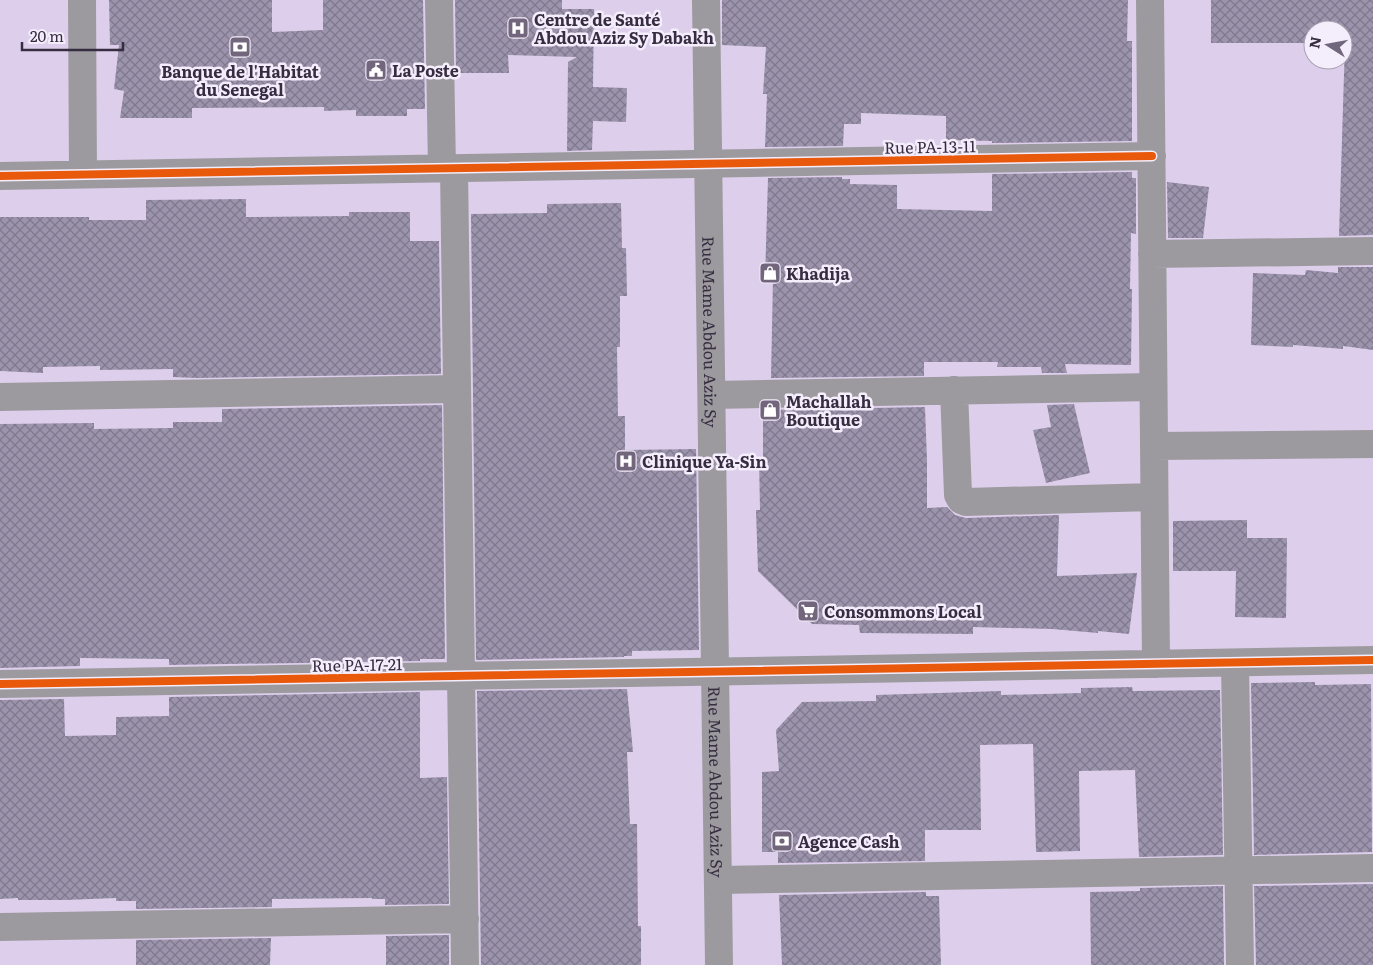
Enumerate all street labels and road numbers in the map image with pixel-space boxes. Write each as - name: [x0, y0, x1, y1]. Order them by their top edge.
- street label: Rue PA-13-11: [884, 133, 977, 159]
- street label: Rue Mame Abdou Aziz Sy: [697, 236, 724, 429]
- street label: Rue PA-17-21: [311, 651, 403, 677]
- street label: Rue Mame Abdou Aziz Sy: [703, 686, 730, 879]

